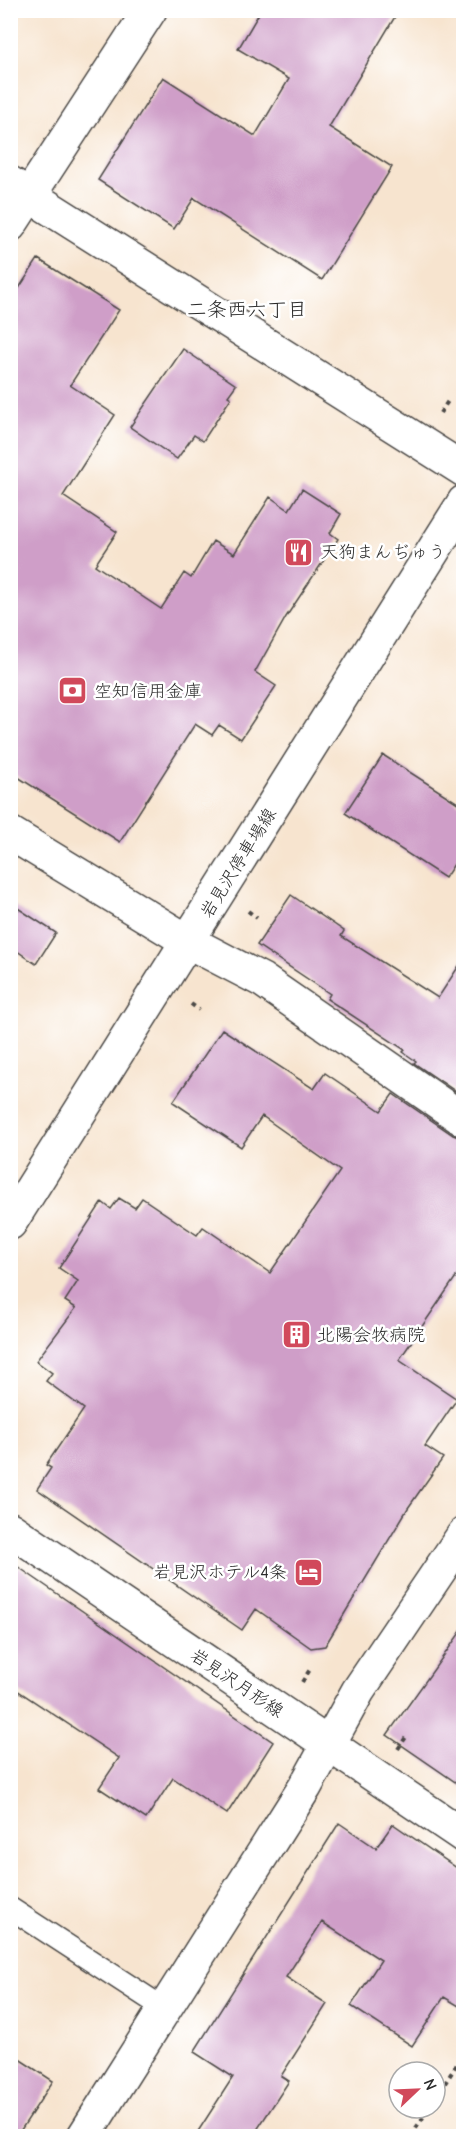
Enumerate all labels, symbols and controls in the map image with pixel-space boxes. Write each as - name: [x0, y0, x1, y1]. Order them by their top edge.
- district label: 二条西六丁目: [187, 298, 307, 321]
- restaurant icon: 天狗まんぢゅう: [283, 536, 315, 568]
- place label: 天狗まんぢゅう: [320, 542, 446, 563]
- bank icon: 空知信用金庫: [57, 675, 89, 707]
- place label: 空知信用金庫: [94, 681, 202, 702]
- street label: 岩見沢停車場線: [196, 804, 281, 922]
- building icon: 北陽会牧病院: [280, 1319, 312, 1351]
- place label: 北陽会牧病院: [317, 1325, 425, 1346]
- hotel icon: 岩見沢ホテル4条: [292, 1556, 324, 1588]
- place label: 岩見沢ホテル4条: [153, 1562, 287, 1583]
- street label: 岩見沢月形線: [186, 1645, 287, 1722]
- north arrow: [387, 2060, 447, 2120]
- text: N: [420, 2076, 440, 2093]

